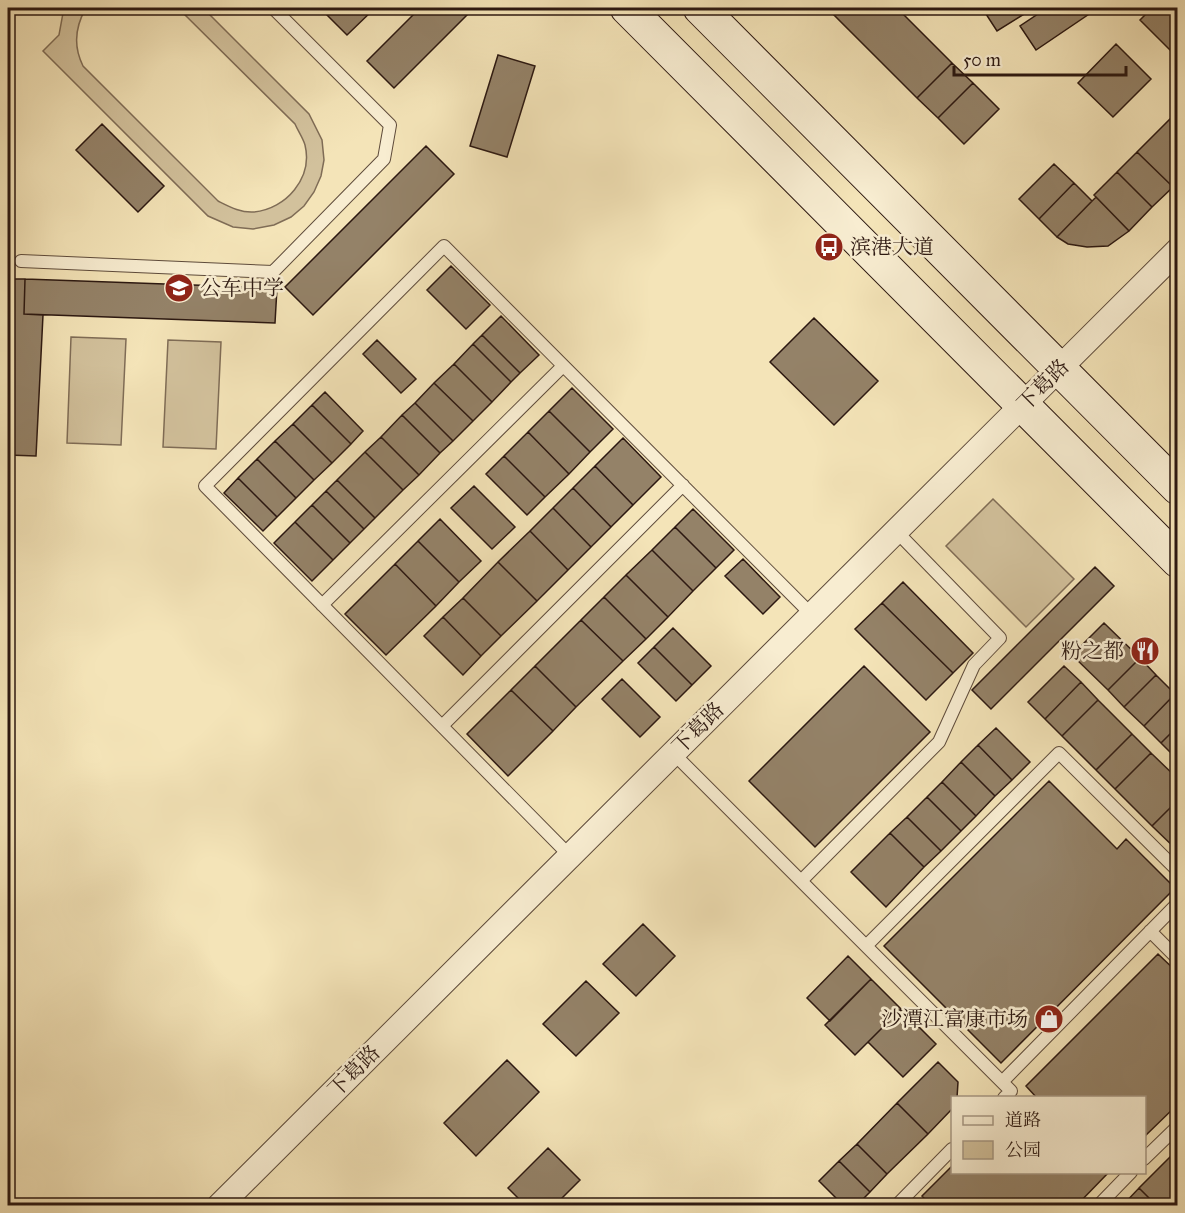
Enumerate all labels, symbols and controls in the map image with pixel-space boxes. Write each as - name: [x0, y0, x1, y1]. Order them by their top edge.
- scale bar: [954, 39, 1126, 77]
- text: 50 m: [963, 49, 1001, 71]
- bus stop icon: 滨港大道: [813, 231, 845, 263]
- place label: 滨港大道: [850, 234, 934, 260]
- school or university icon: 公车中学: [163, 272, 195, 304]
- place label: 公车中学: [200, 275, 284, 301]
- street label: 下葛路: [1012, 354, 1074, 416]
- restaurant icon: 粉之都: [1129, 635, 1161, 667]
- place label: 粉之都: [1061, 638, 1124, 664]
- street label: 下葛路: [667, 697, 729, 759]
- shop icon: 沙潭江富康市场: [1033, 1003, 1065, 1035]
- place label: 沙潭江富康市场: [881, 1006, 1028, 1032]
- street label: 下葛路: [323, 1040, 385, 1102]
- legend: [951, 1096, 1146, 1174]
- text: 道路: [1005, 1109, 1041, 1131]
- text: 公园: [1005, 1139, 1041, 1161]

